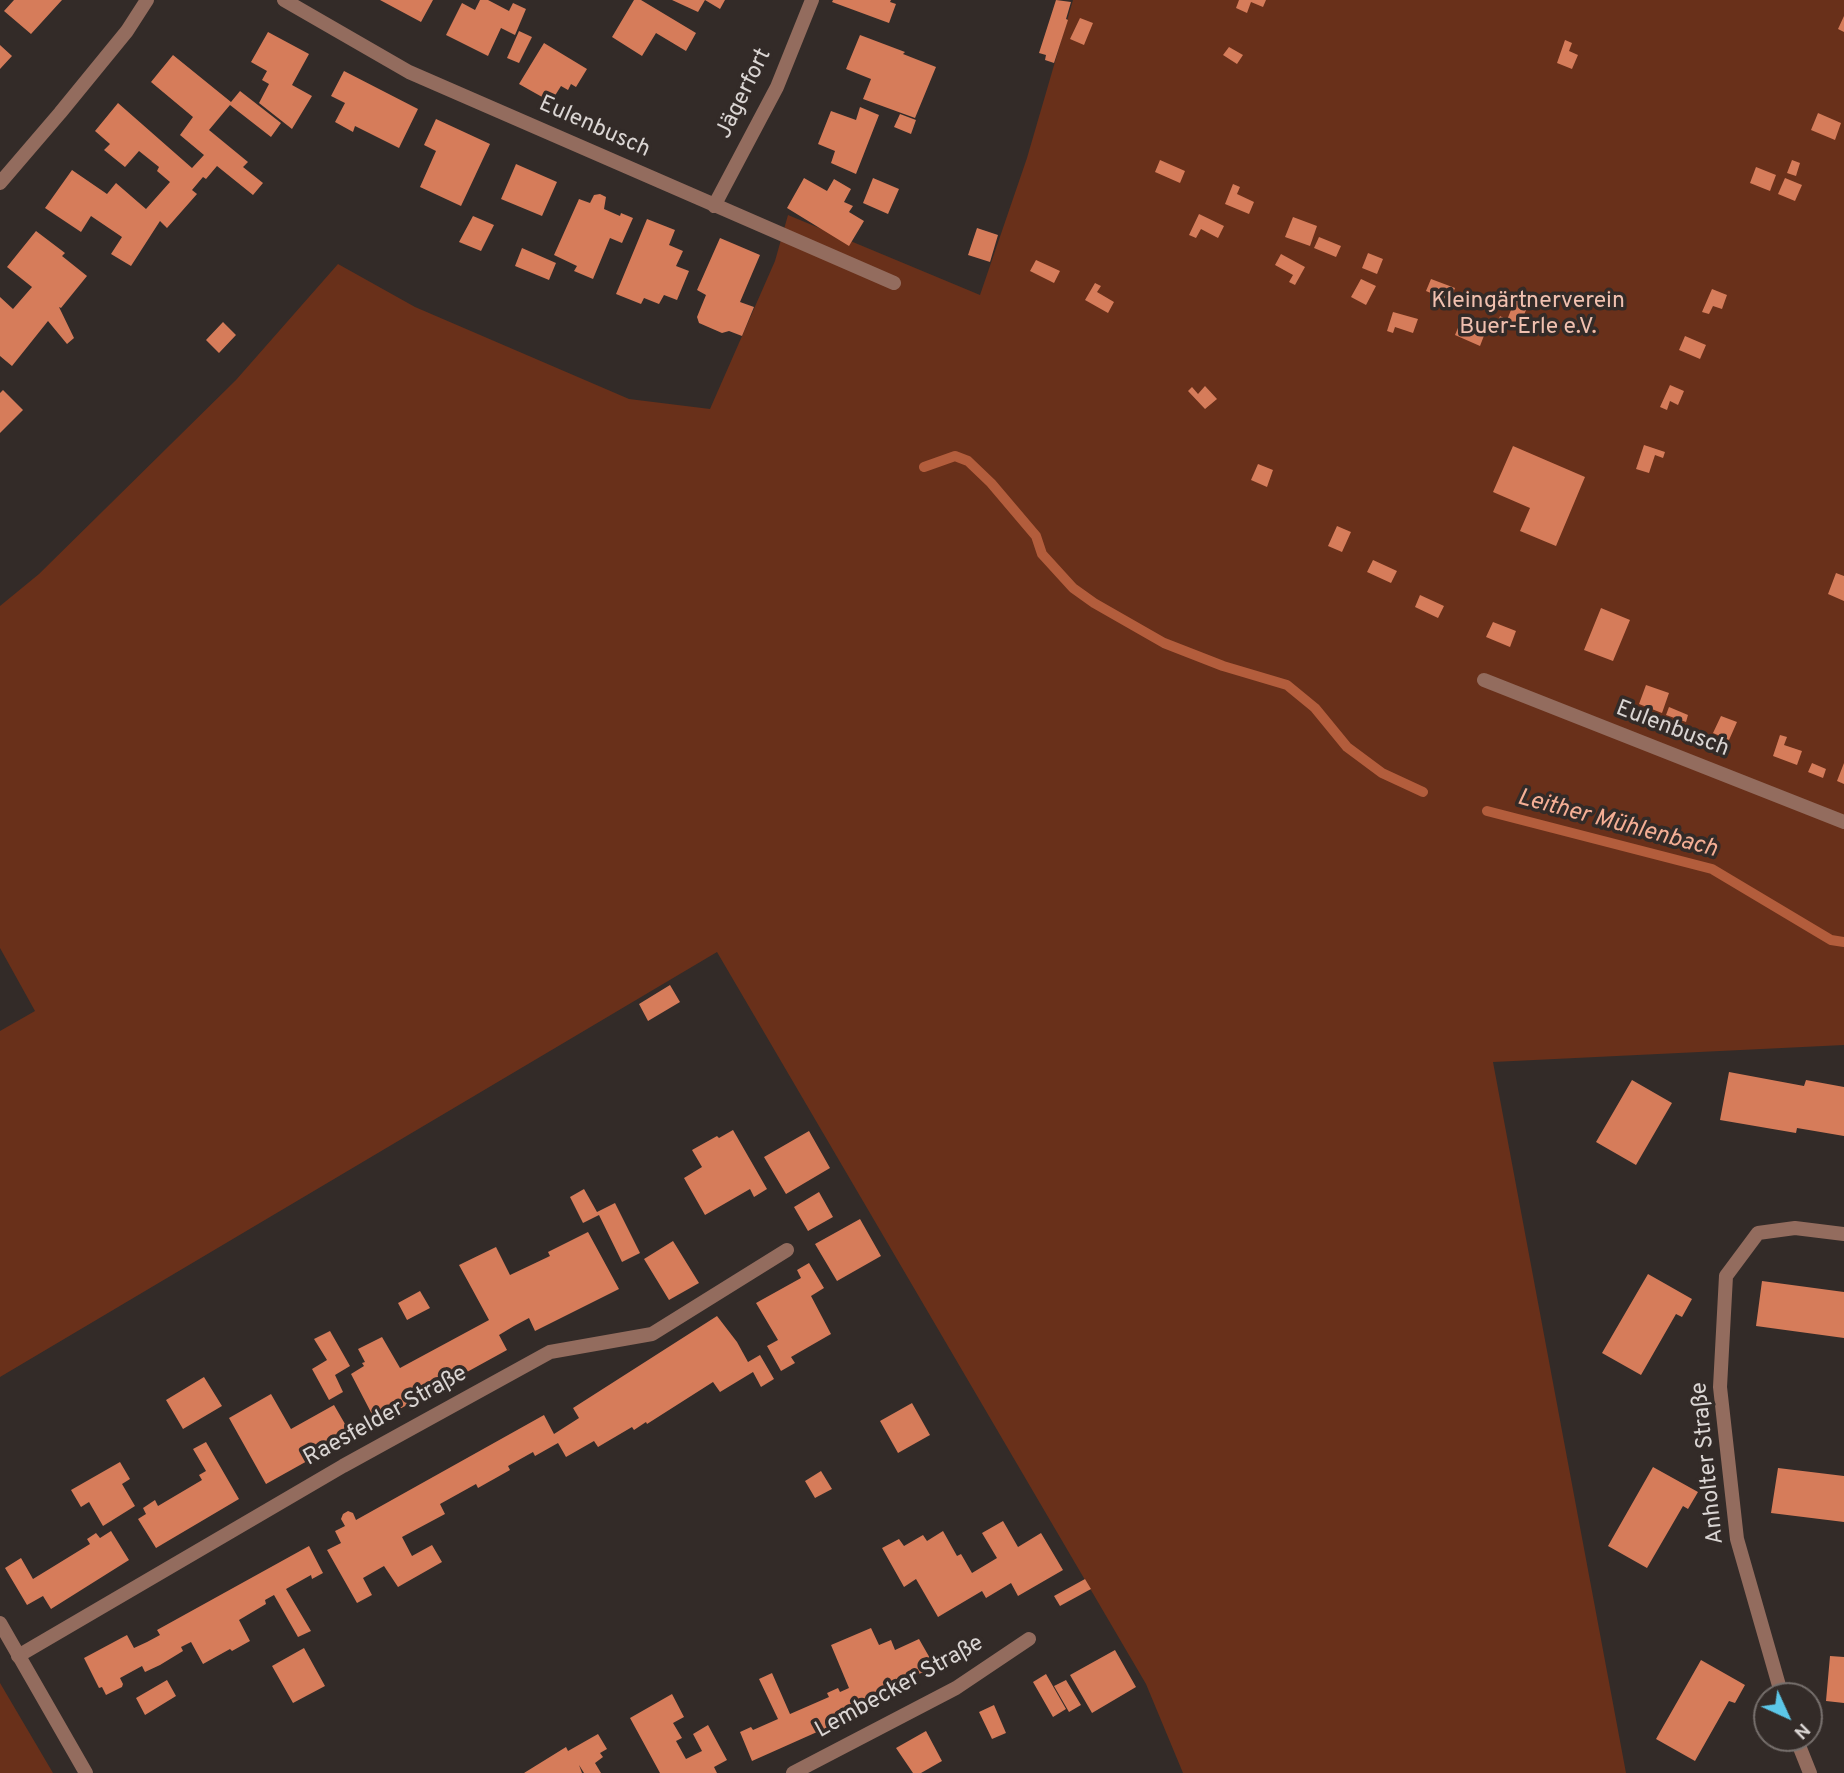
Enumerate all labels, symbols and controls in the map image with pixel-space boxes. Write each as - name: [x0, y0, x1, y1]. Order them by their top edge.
- street label: Jägerfort: [711, 44, 779, 144]
- street label: Eulenbusch: [534, 91, 654, 165]
- park label: Kleingärtnerverein Buer-Erle e.V.: [1431, 288, 1625, 342]
- street label: Eulenbusch: [1611, 696, 1733, 764]
- water label: Leither Mühlenbach: [1514, 784, 1720, 866]
- street label: Raesfelder Straße: [299, 1361, 473, 1473]
- street label: Anholter Straße: [1687, 1380, 1731, 1546]
- street label: Lembecker Straße: [811, 1630, 989, 1746]
- north arrow: [1753, 1682, 1823, 1752]
- text: N: [1788, 1717, 1815, 1744]

